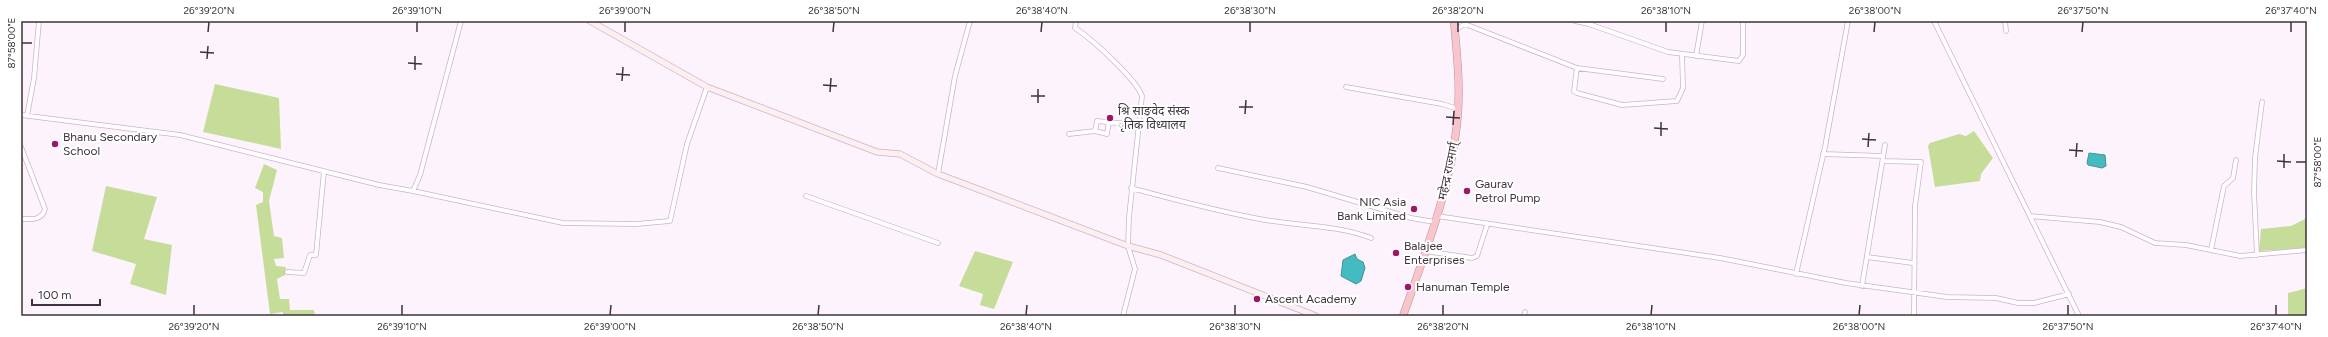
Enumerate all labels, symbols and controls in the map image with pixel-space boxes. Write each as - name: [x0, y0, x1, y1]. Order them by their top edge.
- text: 26°39'20"N: [184, 4, 234, 17]
- text: 26°39'10"N: [392, 4, 442, 17]
- text: 26°39'00"N: [599, 4, 651, 17]
- text: 26°38'50"N: [808, 4, 860, 17]
- text: 26°38'40"N: [1016, 4, 1068, 17]
- text: 26°38'30"N: [1224, 4, 1276, 17]
- text: 26°38'20"N: [1432, 4, 1484, 17]
- text: 26°38'10"N: [1641, 4, 1691, 17]
- text: 26°38'00"N: [1849, 4, 1901, 17]
- text: 26°37'50"N: [2058, 4, 2108, 17]
- text: 26°37'40"N: [2265, 4, 2317, 17]
- text: 87°58'00"E: [5, 17, 18, 69]
- place label: श्रि साङ्वेद संस्क ृतिक विध्यालय: [1118, 103, 1190, 132]
- marker: श्रि साङ्वेद संस्क ृतिक विध्यालय: [1105, 113, 1115, 123]
- place label: Bhanu Secondary School: [63, 130, 158, 158]
- text: 87°58'00"E: [2311, 136, 2324, 188]
- marker: Bhanu Secondary School: [50, 139, 60, 149]
- street label: महेन्द्र राज्मार्ग्: [1434, 139, 1461, 201]
- place label: Gaurav Petrol Pump: [1475, 177, 1540, 205]
- marker: Gaurav Petrol Pump: [1462, 186, 1472, 196]
- place label: NIC Asia Bank Limited: [1337, 195, 1406, 223]
- marker: NIC Asia Bank Limited: [1409, 204, 1419, 214]
- place label: Balajee Enterprises: [1404, 239, 1465, 267]
- marker: Balajee Enterprises: [1391, 248, 1401, 258]
- place label: Hanuman Temple: [1416, 280, 1510, 294]
- scale bar: [32, 281, 100, 307]
- marker: Hanuman Temple: [1403, 282, 1413, 292]
- text: 100 m: [38, 288, 72, 302]
- place label: Ascent Academy: [1265, 292, 1357, 306]
- marker: Ascent Academy: [1252, 294, 1262, 304]
- text: 26°39'20"N: [169, 320, 219, 333]
- text: 26°39'10"N: [377, 320, 427, 333]
- text: 26°39'00"N: [584, 320, 636, 333]
- text: 26°38'50"N: [792, 320, 844, 333]
- text: 26°38'40"N: [1000, 320, 1052, 333]
- text: 26°38'30"N: [1209, 320, 1261, 333]
- text: 26°38'20"N: [1417, 320, 1469, 333]
- text: 26°38'10"N: [1626, 320, 1676, 333]
- text: 26°38'00"N: [1833, 320, 1885, 333]
- text: 26°37'50"N: [2043, 320, 2093, 333]
- text: 26°37'40"N: [2250, 320, 2302, 333]

